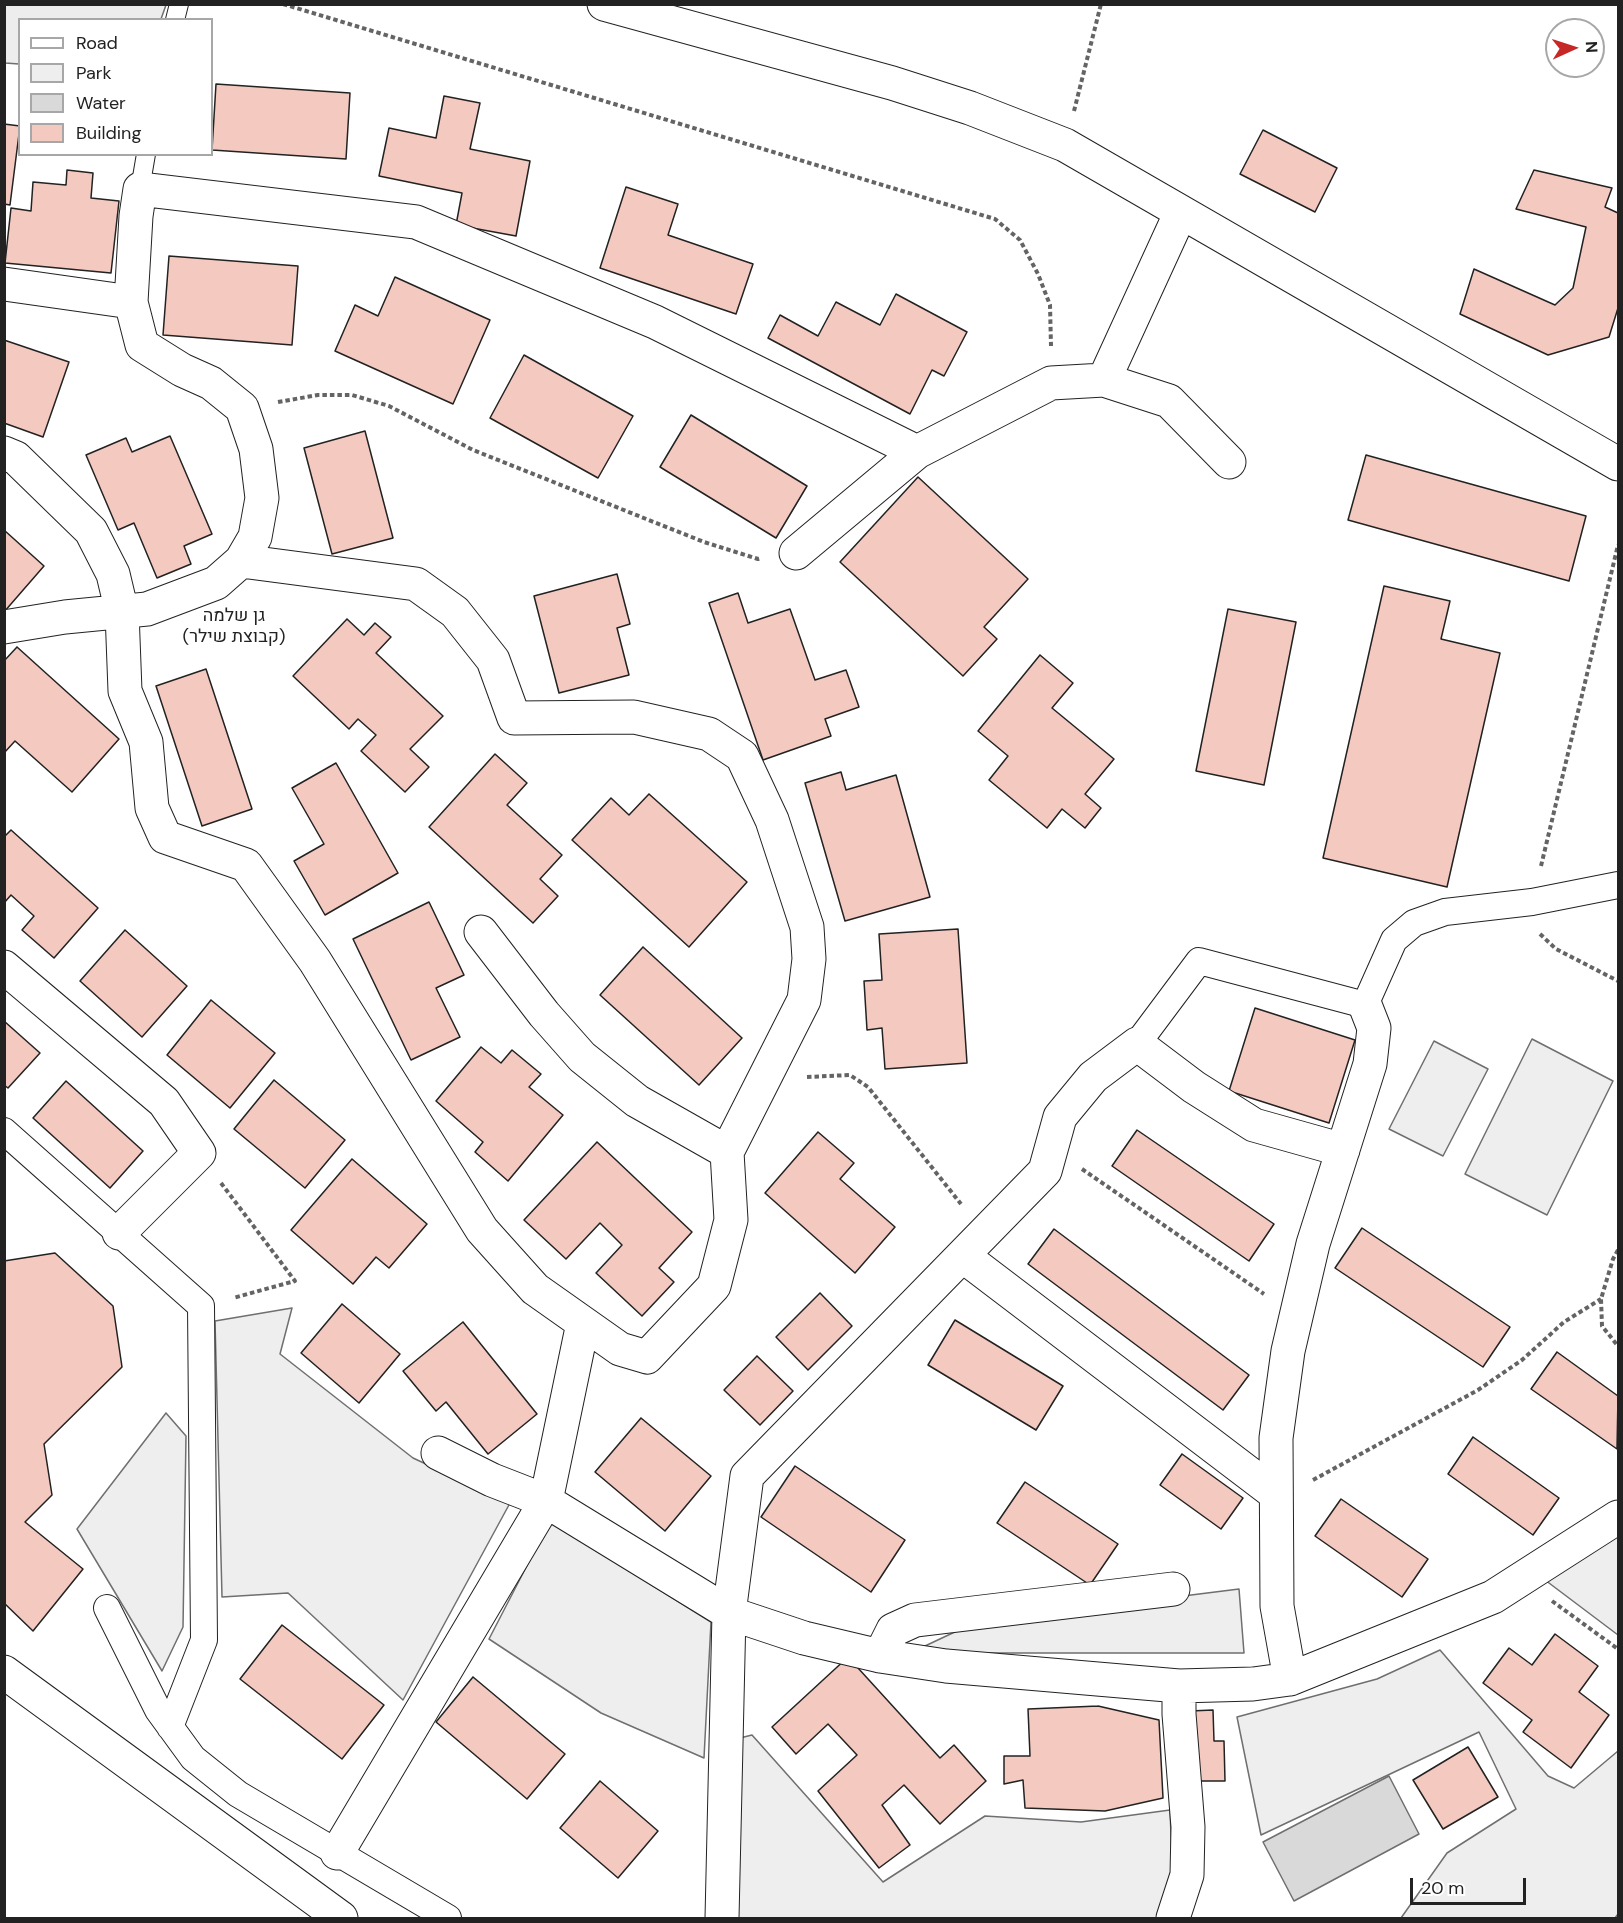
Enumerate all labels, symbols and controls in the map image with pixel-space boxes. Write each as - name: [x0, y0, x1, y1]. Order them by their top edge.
- legend: [18, 18, 213, 156]
- north arrow: [1545, 18, 1605, 78]
- text: Road: [76, 31, 118, 55]
- text: N: [1581, 41, 1602, 54]
- text: Park: [76, 61, 112, 85]
- text: Water: [76, 91, 126, 115]
- text: Building: [76, 121, 141, 145]
- district label: גן שלמה (קבוצת שילר): [182, 605, 286, 648]
- scale bar: [1413, 1866, 1528, 1904]
- text: 20 m: [1421, 1876, 1464, 1900]

